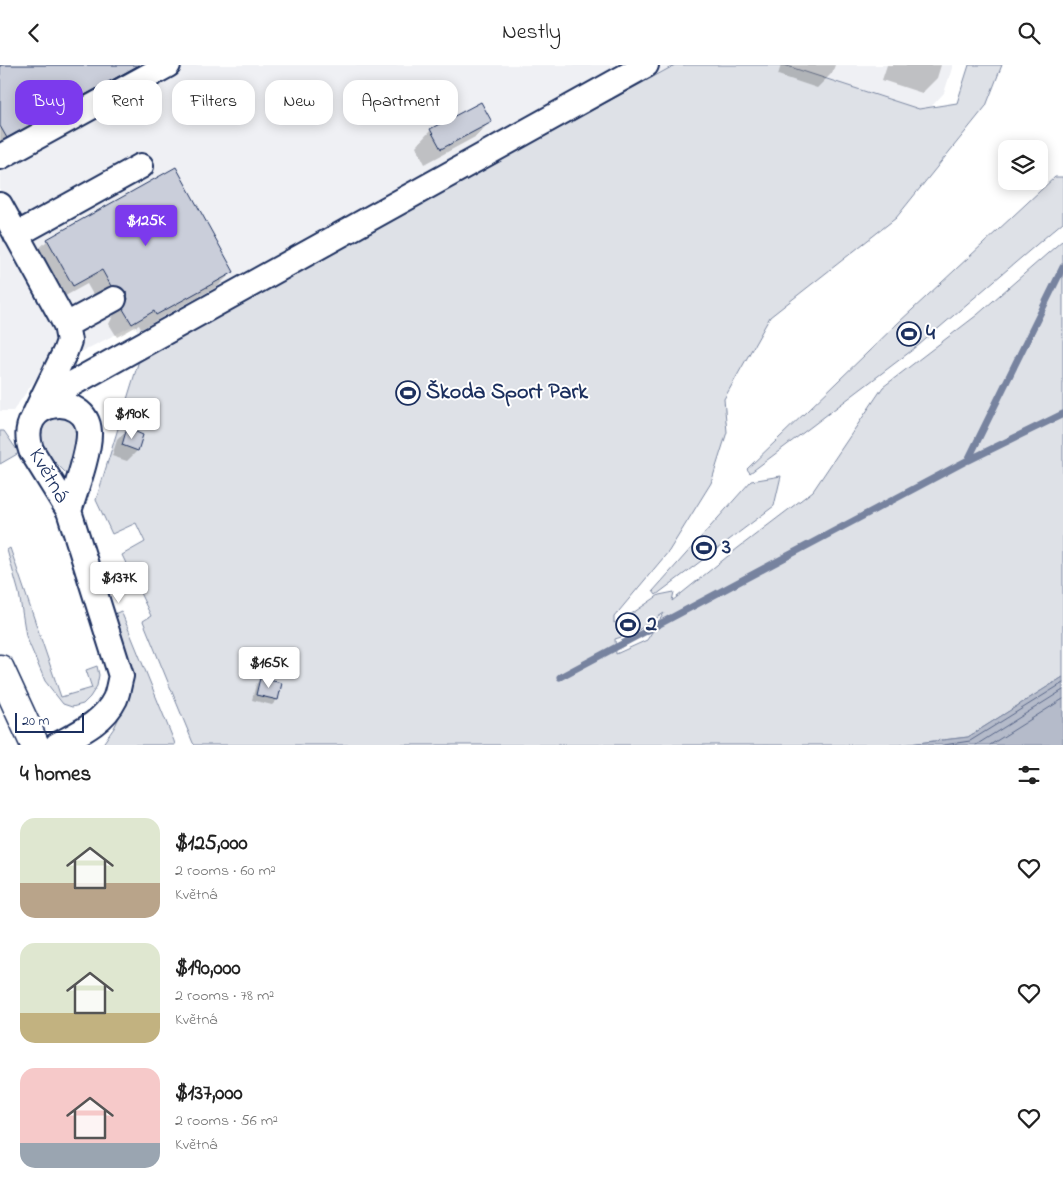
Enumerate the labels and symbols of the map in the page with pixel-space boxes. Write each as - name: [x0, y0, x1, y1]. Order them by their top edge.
- pin: $125K: [111, 205, 181, 247]
- place label: 4: [926, 318, 936, 350]
- sports icon: 4: [896, 321, 922, 347]
- place label: Škoda Sport Park: [426, 377, 589, 409]
- sports icon: Škoda Sport Park: [395, 380, 421, 406]
- pin: $190K: [97, 397, 167, 440]
- street label: Květná: [20, 443, 76, 509]
- place label: 3: [721, 532, 731, 564]
- sports icon: 3: [691, 535, 717, 561]
- pin: $137K: [84, 561, 154, 604]
- place label: 2: [645, 609, 657, 641]
- sports icon: 2: [615, 612, 641, 638]
- pin: $165K: [234, 647, 304, 689]
- scale bar: [15, 710, 84, 733]

